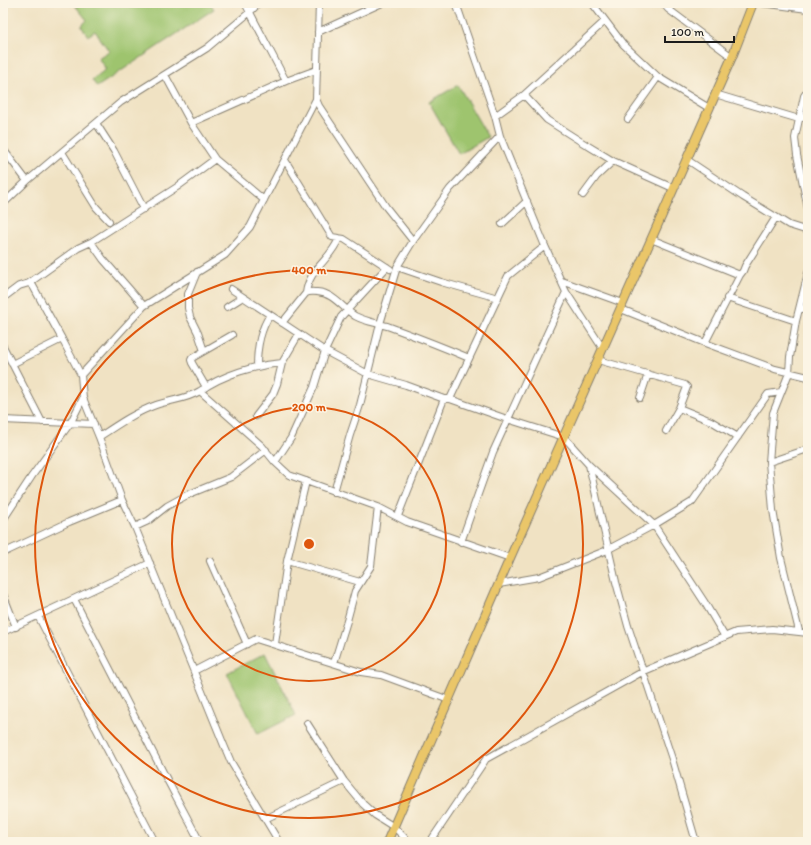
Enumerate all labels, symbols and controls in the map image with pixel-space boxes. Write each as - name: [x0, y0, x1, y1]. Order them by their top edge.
- scale bar: [665, 18, 734, 44]
- text: 100 m: [671, 25, 704, 39]
- text: 400 m: [292, 263, 327, 277]
- text: 200 m: [292, 400, 327, 414]
- centre of rings: [302, 537, 316, 551]

